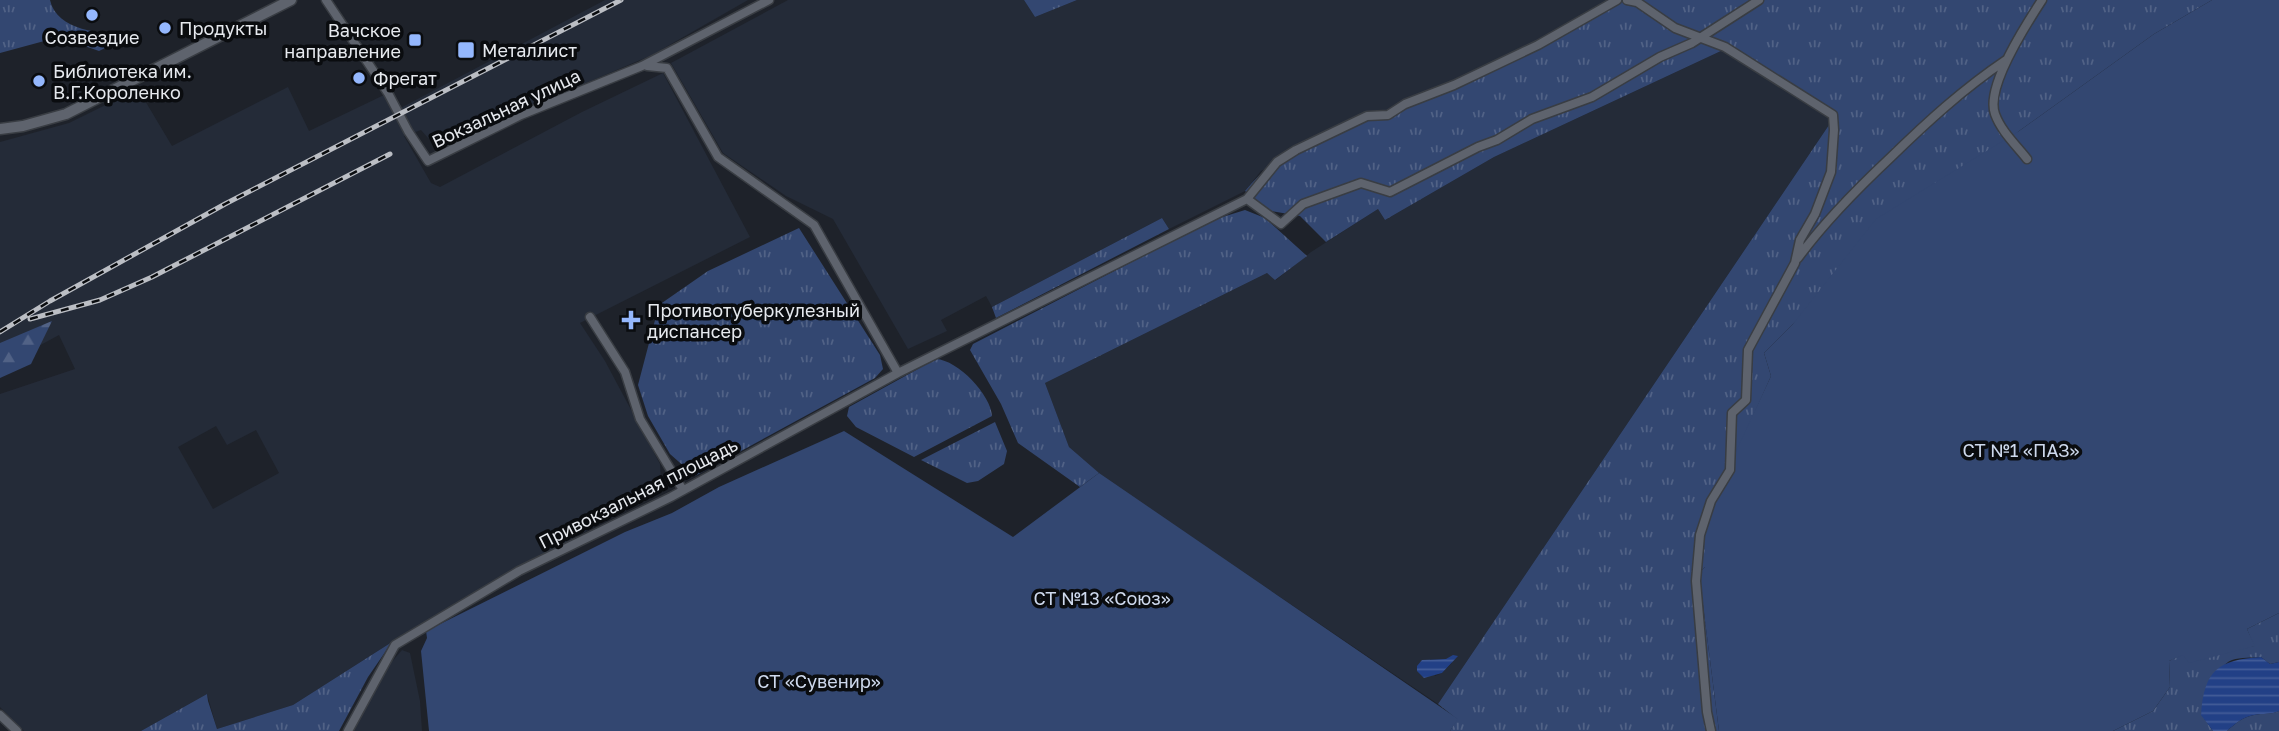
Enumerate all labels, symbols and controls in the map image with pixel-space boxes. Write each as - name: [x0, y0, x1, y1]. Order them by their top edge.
- marker: Созвездие: [84, 7, 100, 23]
- place label: Продукты: [179, 17, 267, 39]
- place label: Вачское направление: [284, 19, 401, 62]
- marker: Продукты: [157, 20, 173, 36]
- place label: Созвездие: [45, 26, 139, 48]
- marker: Вачское направление: [407, 32, 423, 48]
- place label: Металлист: [482, 39, 577, 61]
- marker: Металлист: [456, 40, 476, 60]
- place label: Библиотека им. В.Г.Короленко: [53, 60, 192, 103]
- street label: Вокзальная улица: [428, 64, 584, 152]
- place label: Фрегат: [373, 67, 437, 89]
- marker: Фрегат: [351, 70, 367, 86]
- marker: Библиотека им. В.Г.Короленко: [31, 73, 47, 89]
- place label: Противотуберкулезный диспансер: [647, 299, 860, 342]
- marker: Противотуберкулезный диспансер: [621, 310, 641, 330]
- street label: Привокзальная площадь: [535, 433, 741, 553]
- park label: СТ №1 «ПАЗ»: [1963, 439, 2080, 461]
- park label: СТ №13 «Союз»: [1033, 587, 1171, 609]
- park label: СТ «Сувенир»: [757, 670, 881, 692]

